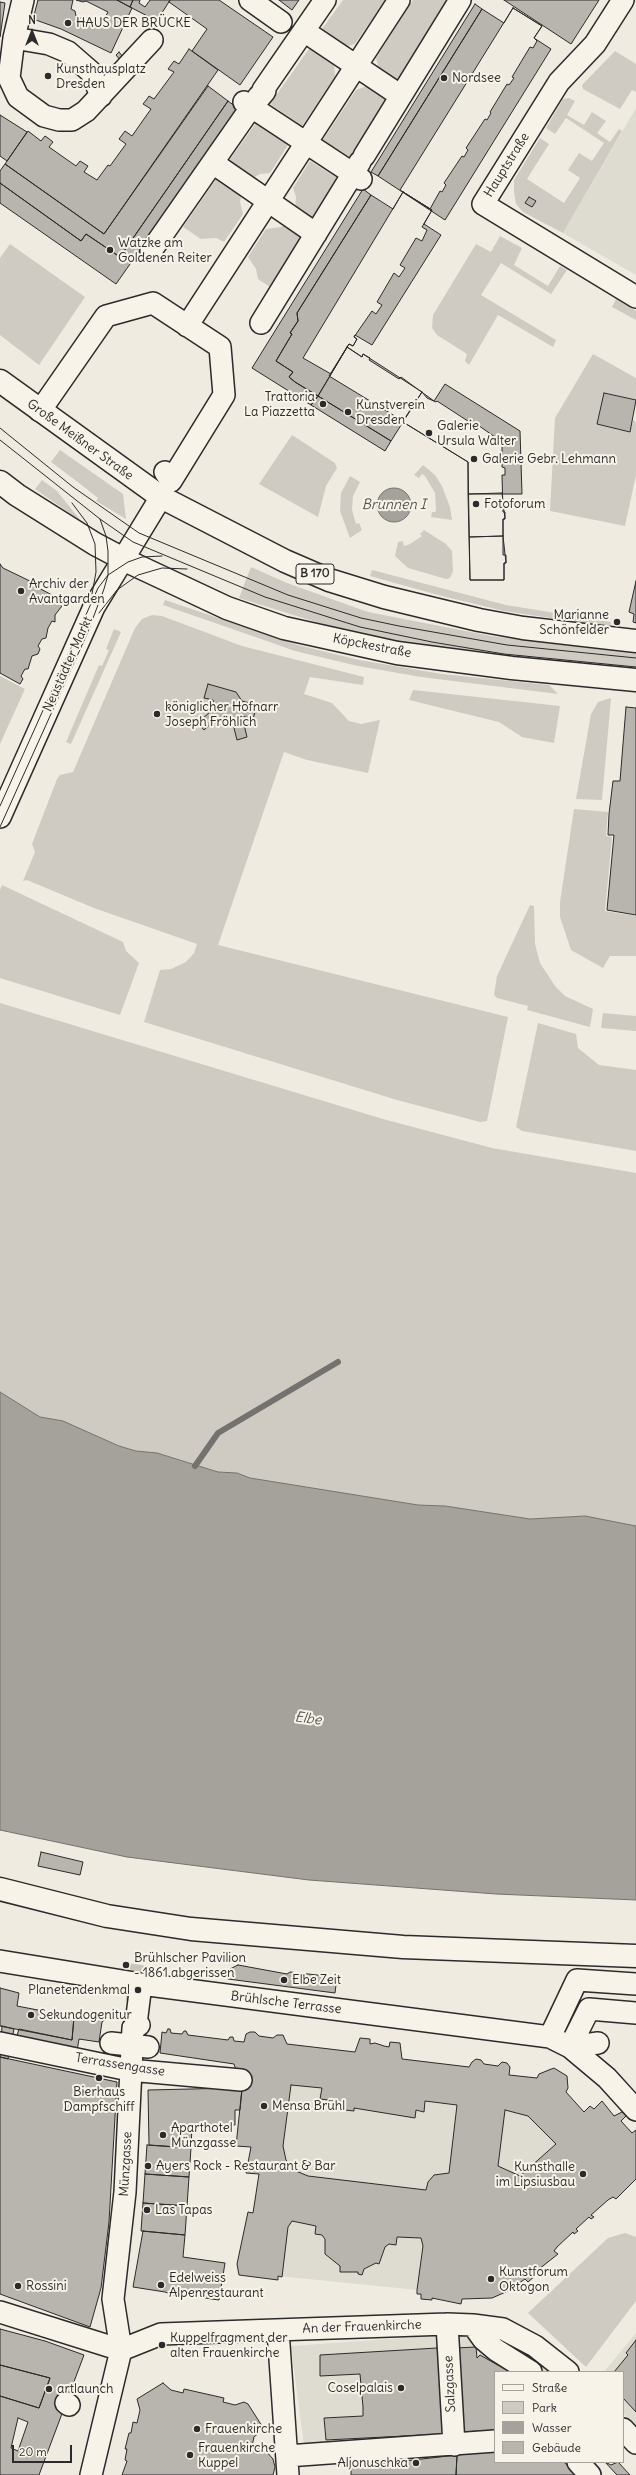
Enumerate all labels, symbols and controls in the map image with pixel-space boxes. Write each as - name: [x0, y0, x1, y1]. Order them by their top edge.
- north arrow: [12, 12, 52, 52]
- text: N: [28, 13, 36, 27]
- place label: HAUS DER BRÜCKE: [76, 15, 191, 31]
- marker: HAUS DER BRÜCKE: [63, 18, 73, 28]
- place label: Kunsthausplatz Dresden: [56, 61, 146, 92]
- place label: Nordsee: [452, 70, 501, 86]
- marker: Kunsthausplatz Dresden: [43, 71, 53, 81]
- marker: Nordsee: [439, 73, 449, 83]
- street label: Hauptstraße: [481, 130, 533, 200]
- place label: Watzke am Goldenen Reiter: [118, 235, 212, 266]
- marker: Watzke am Goldenen Reiter: [105, 245, 115, 255]
- place label: Trattoria La Piazzetta: [244, 389, 315, 420]
- street label: Große Meißner Straße: [24, 396, 136, 484]
- place label: Kunstverein Dresden: [356, 397, 425, 428]
- marker: Trattoria La Piazzetta: [318, 399, 328, 409]
- marker: Kunstverein Dresden: [343, 407, 353, 417]
- place label: Galerie Ursula Walter: [437, 418, 516, 449]
- marker: Galerie Ursula Walter: [424, 428, 434, 438]
- place label: Galerie Gebr. Lehmann: [482, 451, 616, 467]
- marker: Galerie Gebr. Lehmann: [469, 454, 479, 464]
- place label: Fotoforum: [484, 496, 545, 512]
- water label: Brunnen I: [362, 497, 426, 513]
- marker: Fotoforum: [471, 499, 481, 509]
- road number: B 170: [296, 564, 334, 584]
- place label: Archiv der Avantgarden: [29, 576, 105, 607]
- marker: Archiv der Avantgarden: [16, 586, 26, 596]
- place label: Marianne Schönfelder: [539, 607, 609, 638]
- street label: Neustädter Markt: [40, 614, 96, 714]
- marker: Marianne Schönfelder: [612, 617, 622, 627]
- street label: Köpckestraße: [331, 631, 413, 661]
- place label: königlicher Hofnarr Joseph Fröhlich: [165, 699, 278, 730]
- marker: königlicher Hofnarr Joseph Fröhlich: [152, 709, 162, 719]
- water label: Elbe: [294, 1709, 322, 1729]
- place label: Brühlscher Pavilion - 1861 abgerissen: [134, 1950, 246, 1981]
- marker: Brühlscher Pavilion - 1861 abgerissen: [121, 1960, 131, 1970]
- place label: Elbe Zeit: [292, 1972, 341, 1988]
- marker: Elbe Zeit: [279, 1975, 289, 1985]
- place label: Planetendenkmal: [28, 1982, 130, 1998]
- marker: Planetendenkmal: [133, 1985, 143, 1995]
- street label: Brühlsche Terrasse: [230, 1988, 342, 2018]
- place label: Sekundogenitur: [39, 2007, 132, 2023]
- marker: Sekundogenitur: [26, 2010, 36, 2020]
- street label: Terrassengasse: [74, 2050, 166, 2080]
- marker: Bierhaus Dampfschiff: [94, 2073, 104, 2083]
- place label: Bierhaus Dampfschiff: [63, 2084, 135, 2115]
- place label: Mensa Brühl: [272, 2098, 345, 2114]
- marker: Mensa Brühl: [259, 2101, 269, 2111]
- place label: Aparthotel Münzgasse: [171, 2120, 236, 2151]
- marker: Aparthotel Münzgasse: [158, 2130, 168, 2140]
- street label: Münzgasse: [117, 2131, 135, 2197]
- place label: Ayers Rock - Restaurant & Bar: [156, 2158, 336, 2174]
- place label: Kunsthalle im Lipsiusbau: [496, 2159, 575, 2190]
- marker: Ayers Rock - Restaurant & Bar: [143, 2161, 153, 2171]
- marker: Kunsthalle im Lipsiusbau: [578, 2169, 588, 2179]
- place label: Las Tapas: [155, 2202, 213, 2218]
- marker: Las Tapas: [142, 2205, 152, 2215]
- place label: Kunstforum Oktogon: [499, 2264, 568, 2295]
- place label: Edelweiss Alpenrestaurant: [169, 2270, 264, 2301]
- marker: Kunstforum Oktogon: [486, 2274, 496, 2284]
- place label: Rossini: [26, 2278, 67, 2294]
- marker: Edelweiss Alpenrestaurant: [156, 2280, 166, 2290]
- marker: Rossini: [13, 2281, 23, 2291]
- street label: An der Frauenkirche: [302, 2317, 422, 2337]
- place label: Kuppelfragment der alten Frauenkirche: [170, 2330, 287, 2361]
- marker: Kuppelfragment der alten Frauenkirche: [157, 2340, 167, 2350]
- street label: Salzgasse: [441, 2355, 459, 2413]
- legend: [494, 2371, 624, 2463]
- place label: Coselpalais: [327, 2380, 393, 2396]
- text: Straße: [532, 2380, 567, 2395]
- place label: artlaunch: [57, 2381, 114, 2397]
- marker: Coselpalais: [396, 2383, 406, 2393]
- marker: artlaunch: [44, 2384, 54, 2394]
- text: Park: [532, 2400, 557, 2415]
- text: Wasser: [532, 2420, 572, 2435]
- place label: Frauenkirche: [205, 2421, 282, 2437]
- marker: Frauenkirche: [192, 2424, 202, 2434]
- scale bar: [14, 2437, 74, 2463]
- place label: Frauenkirche Kuppel: [198, 2440, 275, 2471]
- text: Gebäude: [532, 2440, 581, 2455]
- text: 20 m: [19, 2444, 47, 2459]
- marker: Frauenkirche Kuppel: [185, 2450, 195, 2460]
- place label: Aljonuschka: [337, 2455, 408, 2471]
- marker: Aljonuschka: [411, 2458, 421, 2468]

